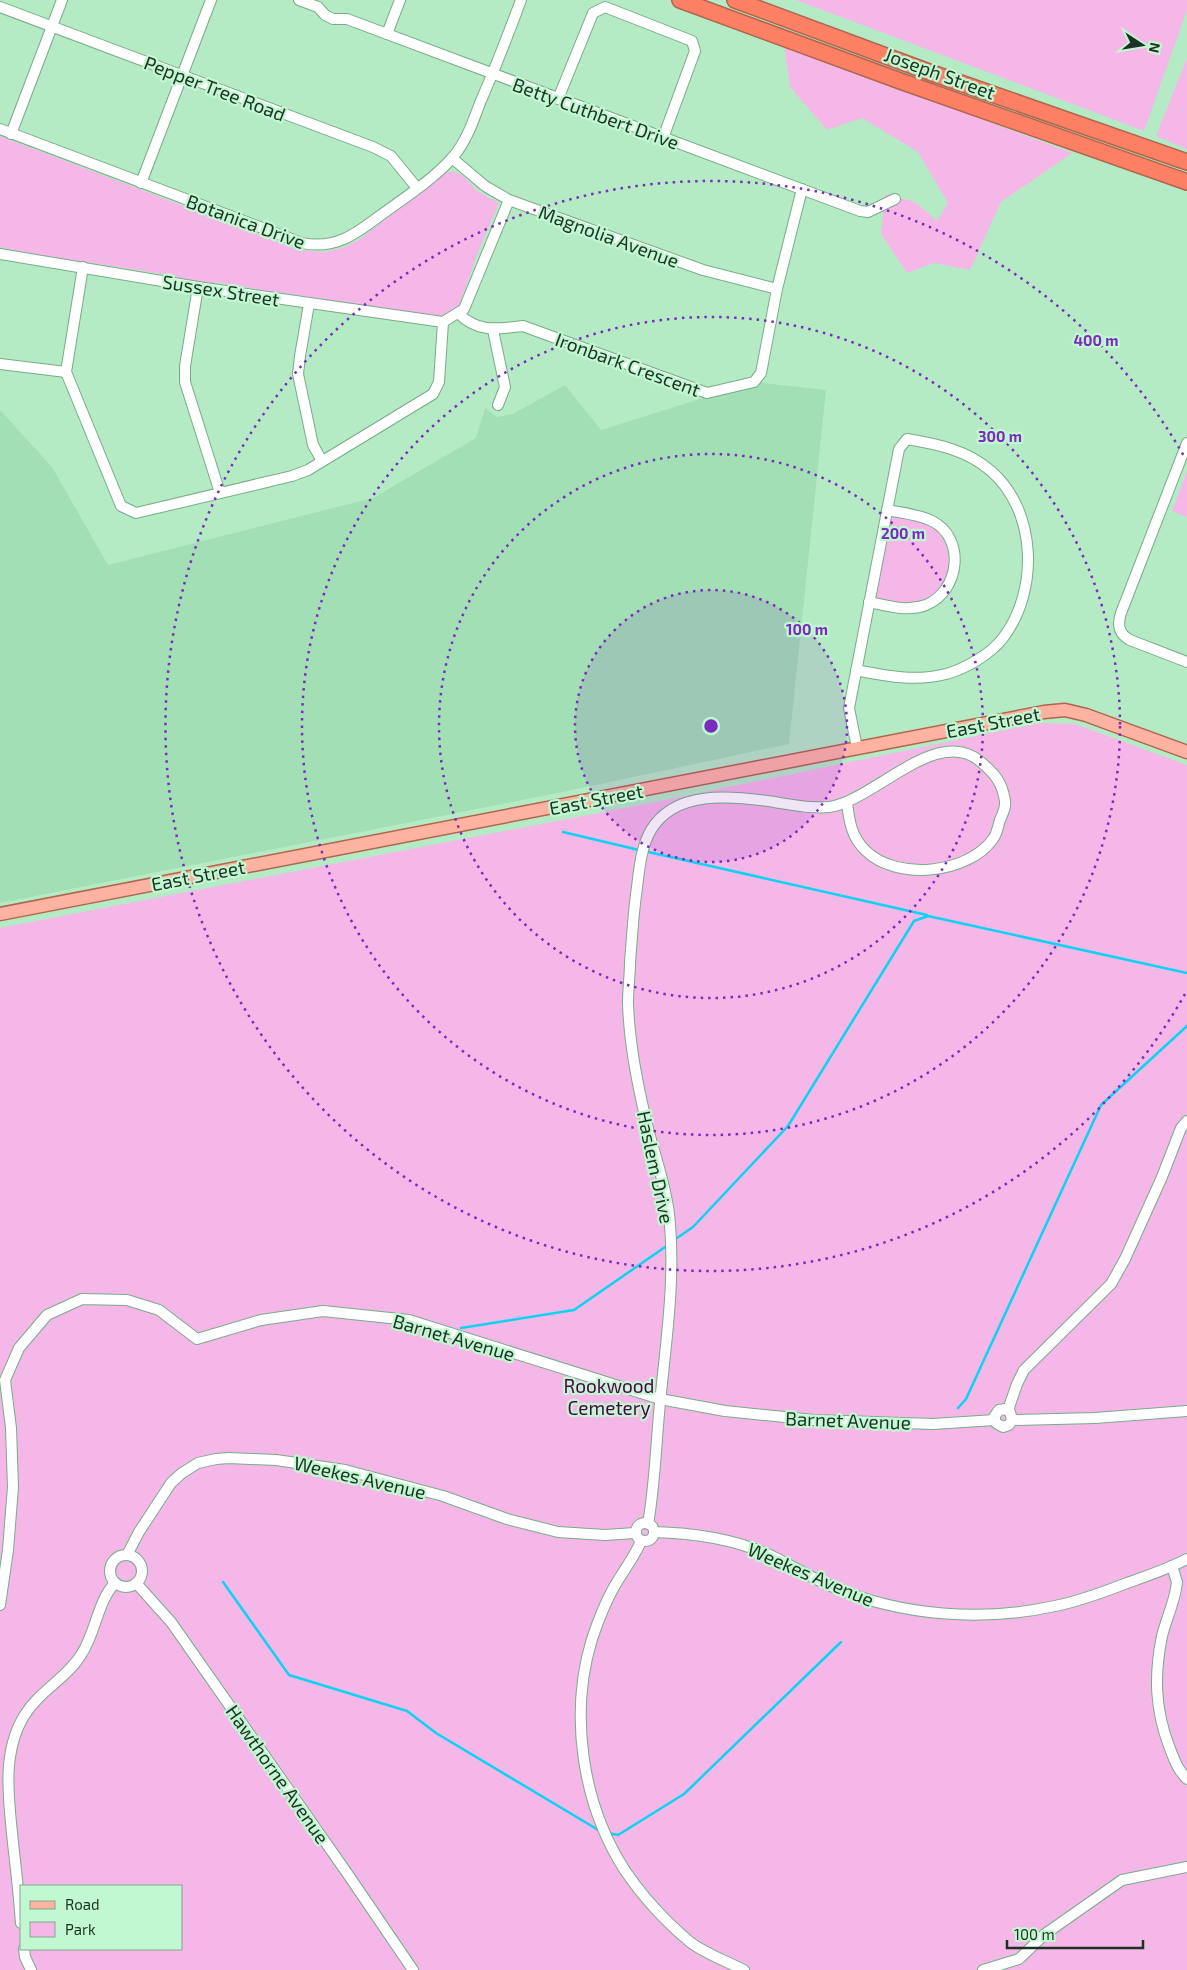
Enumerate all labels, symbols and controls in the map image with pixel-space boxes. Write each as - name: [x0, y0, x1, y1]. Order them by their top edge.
- north arrow: [1117, 20, 1167, 70]
- text: N: [1146, 41, 1165, 55]
- street label: Joseph Street: [881, 42, 999, 104]
- street label: Pepper Tree Road: [141, 50, 289, 126]
- street label: Betty Cuthbert Drive: [510, 72, 682, 154]
- street label: Botanica Drive: [183, 189, 309, 253]
- street label: Magnolia Avenue: [536, 200, 682, 272]
- street label: Sussex Street: [161, 269, 281, 311]
- street label: Ironbark Crescent: [552, 327, 704, 401]
- text: 400 m: [1074, 331, 1118, 349]
- text: 300 m: [978, 427, 1022, 445]
- text: 200 m: [881, 524, 925, 542]
- text: 100 m: [786, 620, 828, 638]
- street label: East Street: [944, 702, 1042, 742]
- centre of rings: [702, 717, 720, 735]
- street label: East Street: [547, 779, 645, 819]
- street label: East Street: [149, 855, 247, 895]
- street label: Haslem Drive: [633, 1109, 679, 1225]
- street label: Barnet Avenue: [390, 1309, 518, 1365]
- park label: Rookwood Cemetery: [564, 1374, 654, 1419]
- street label: Barnet Avenue: [785, 1406, 911, 1434]
- street label: Weekes Avenue: [292, 1451, 428, 1503]
- street label: Weekes Avenue: [744, 1537, 878, 1611]
- street label: Hawthorne Avenue: [221, 1700, 335, 1848]
- legend: [20, 1885, 182, 1950]
- text: Road: [65, 1895, 100, 1913]
- scale bar: [1007, 1918, 1143, 1950]
- text: Park: [65, 1920, 96, 1938]
- text: 100 m: [1014, 1925, 1055, 1943]

